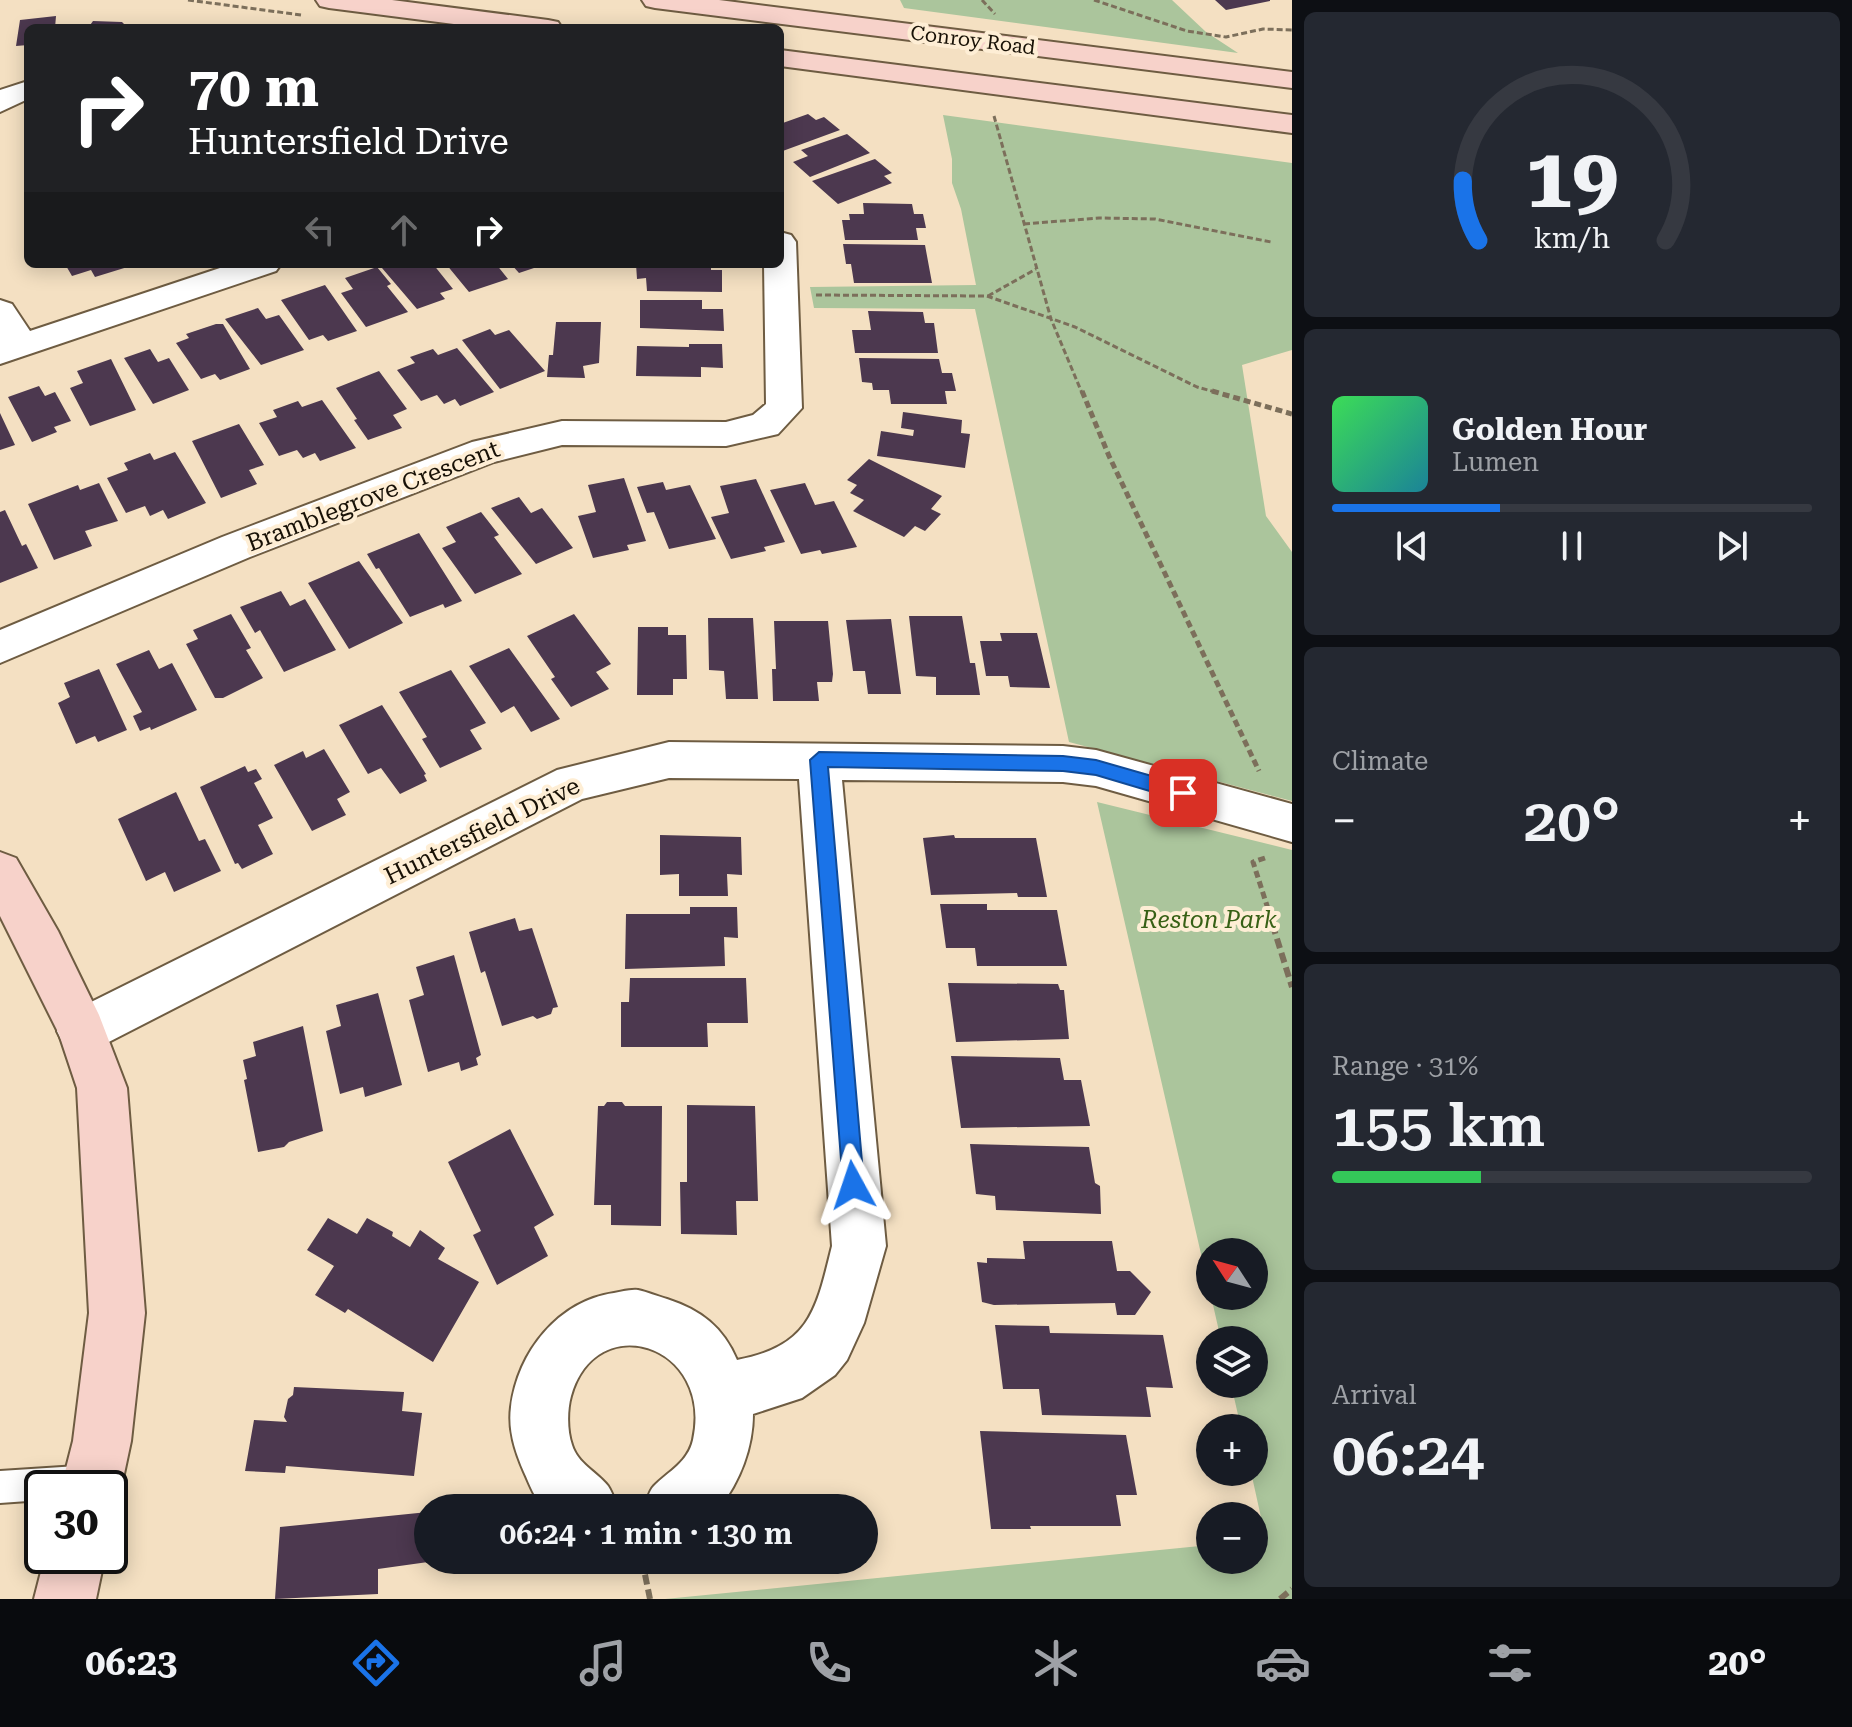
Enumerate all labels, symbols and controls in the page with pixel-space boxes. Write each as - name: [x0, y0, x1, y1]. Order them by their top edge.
- street label: Conroy Road: [909, 20, 1037, 60]
- text: 70 m: [188, 54, 319, 120]
- icon: right: [56, 56, 160, 160]
- text: Huntersfield Drive: [188, 121, 509, 163]
- text: 19: [1525, 129, 1619, 226]
- icon: left: [298, 208, 342, 252]
- icon: ahead: [382, 208, 426, 252]
- icon: right: [466, 208, 510, 252]
- text: km/h: [1534, 221, 1610, 255]
- text: Golden Hour: [1452, 412, 1647, 447]
- street label: Bramblegrove Crescent: [243, 435, 504, 557]
- text: Lumen: [1452, 447, 1539, 477]
- icon: previous: [1390, 524, 1434, 568]
- icon: pause: [1550, 524, 1594, 568]
- icon: next: [1710, 524, 1754, 568]
- text: Climate: [1332, 746, 1428, 776]
- pin: [1149, 759, 1217, 827]
- icon: arrive: [1161, 771, 1205, 815]
- street label: Huntersfield Drive: [380, 772, 584, 890]
- text: 20°: [1524, 785, 1620, 856]
- text: −: [1332, 795, 1357, 847]
- text: +: [1787, 795, 1812, 847]
- park label: Reston Park: [1140, 906, 1277, 934]
- text: Range · 31%: [1332, 1051, 1478, 1081]
- text: 155 km: [1332, 1090, 1545, 1161]
- position arrow: [811, 1143, 895, 1227]
- north arrow: [1196, 1238, 1268, 1310]
- map controls: [1196, 1238, 1268, 1574]
- button: layers: [1196, 1326, 1268, 1398]
- text: Arrival: [1332, 1380, 1417, 1410]
- button: +: [1196, 1414, 1268, 1486]
- text: 06:24: [1332, 1419, 1484, 1490]
- speed limit sign: 30: [24, 1470, 128, 1574]
- button: −: [1196, 1502, 1268, 1574]
- text: 06:24 · 1 min · 130 m: [500, 1516, 792, 1551]
- icon: directions: [348, 1635, 404, 1691]
- icon: music: [575, 1635, 631, 1691]
- icon: phone: [801, 1635, 857, 1691]
- icon: climate: [1028, 1635, 1084, 1691]
- icon: car: [1255, 1635, 1311, 1691]
- icon: filters: [1482, 1635, 1538, 1691]
- text: 06:23: [85, 1642, 177, 1684]
- text: 20°: [1708, 1642, 1767, 1684]

